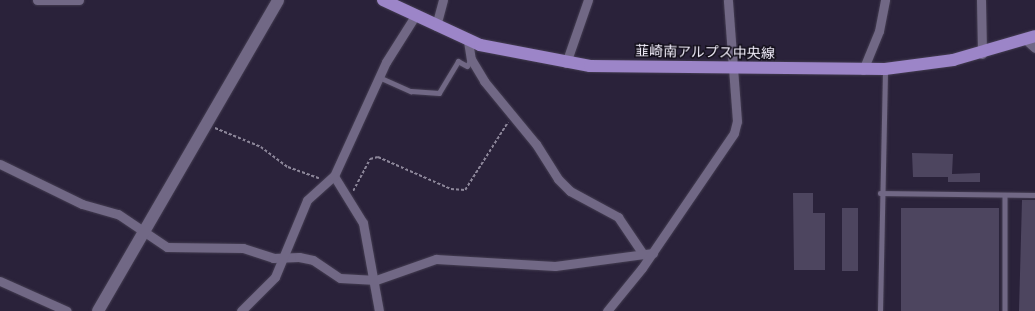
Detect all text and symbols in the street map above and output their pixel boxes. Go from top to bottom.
street label: 韮崎南アルプス中央線 [635,42,775,62]

